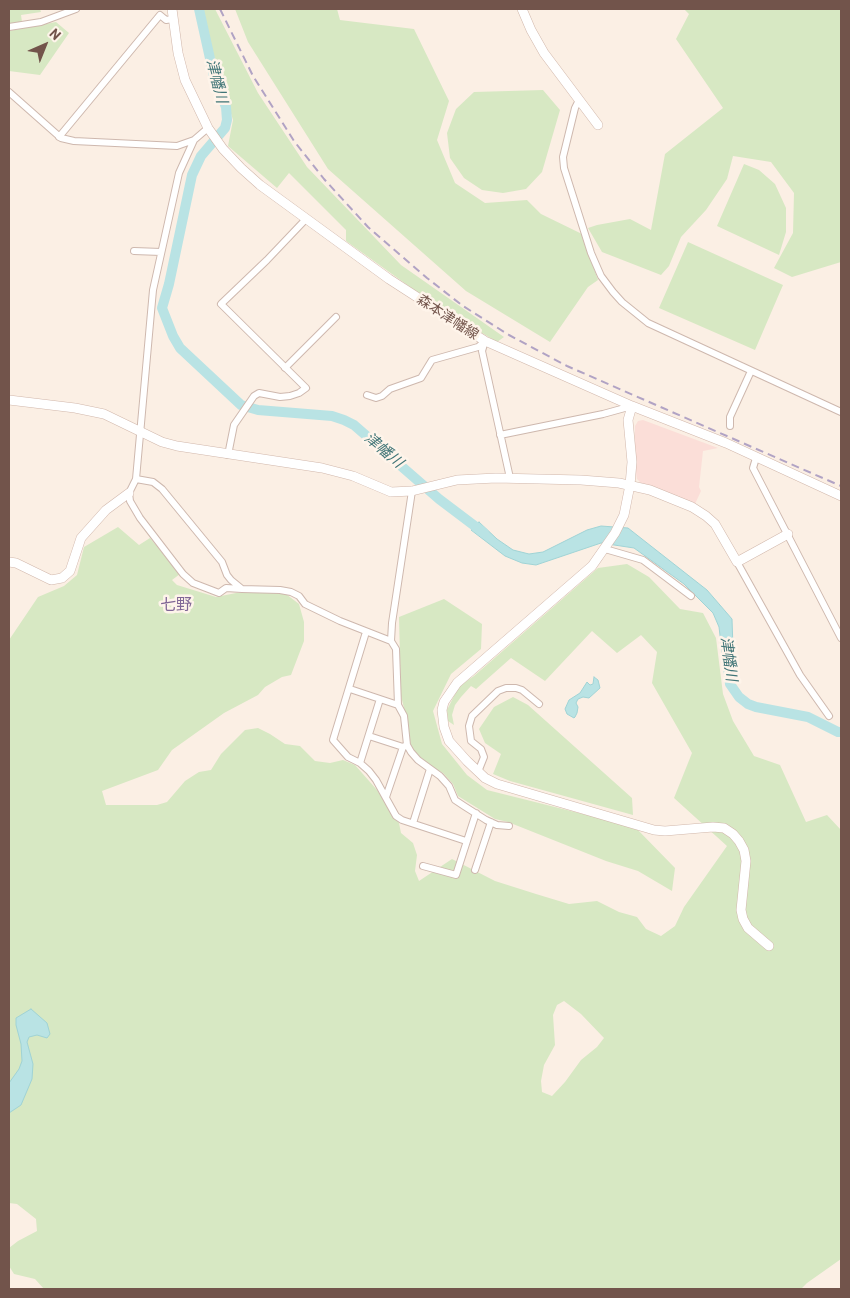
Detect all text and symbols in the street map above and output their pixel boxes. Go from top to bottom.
north arrow [20,20,70,70]
text: N [47,25,65,43]
water label: 津幡川 [203,57,231,105]
street label: 森本津幡線 [414,291,482,343]
water label: 津幡川 [361,429,407,471]
district label: 七野 [160,595,192,615]
water label: 津幡川 [717,635,741,683]

